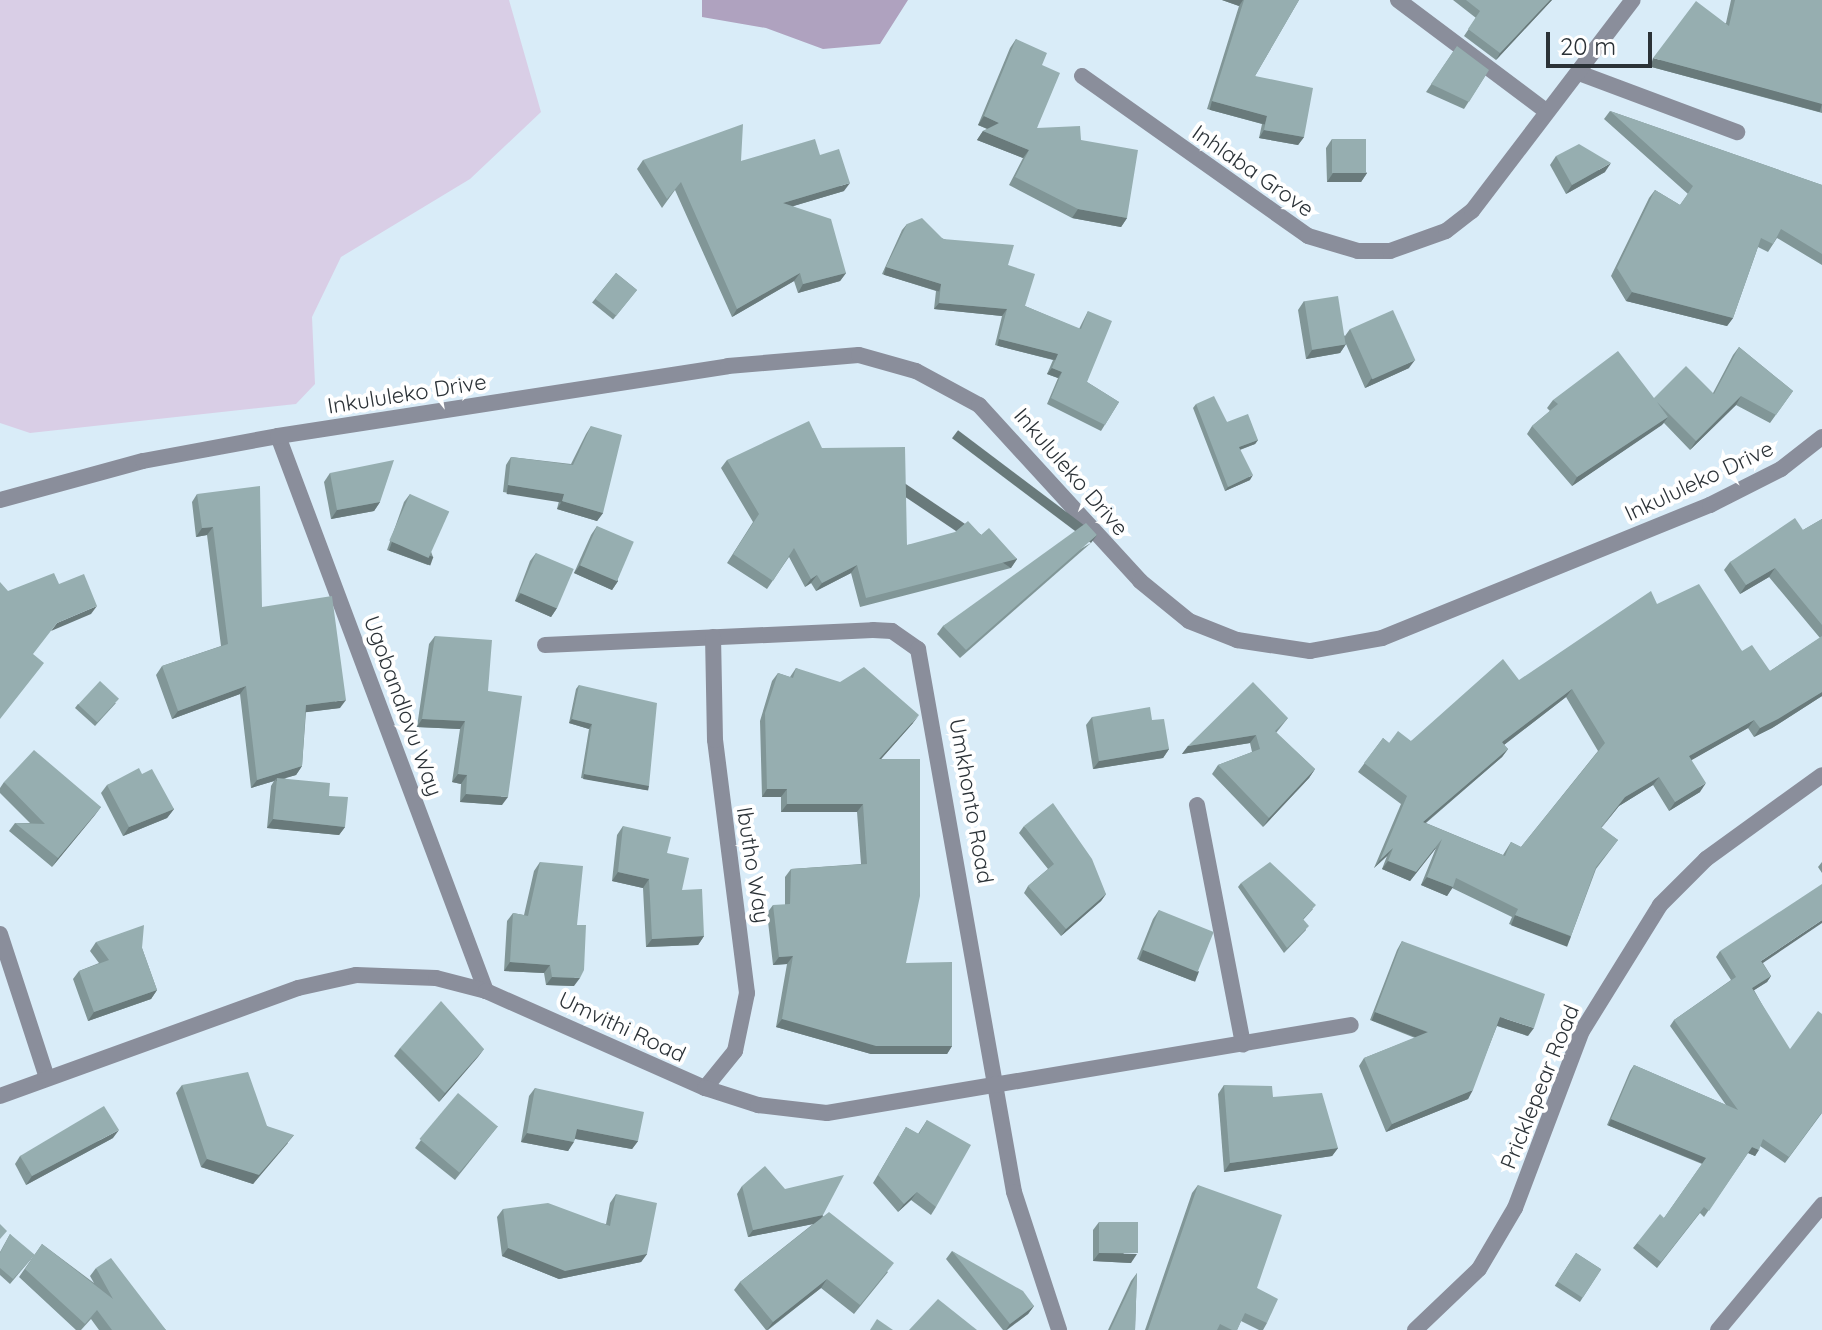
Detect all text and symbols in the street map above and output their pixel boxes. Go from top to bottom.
scale bar [1550,16,1656,66]
text: 20 m [1560,31,1616,61]
street label: Inhlaba Grove [1187,119,1319,223]
street label: Inkululeko Drive [326,368,488,420]
street label: Inkululeko Drive [1008,403,1134,541]
street label: Inkululeko Drive [1621,435,1777,527]
street label: Ugobandlovu Way [358,612,448,800]
street label: Umkhonto Road [943,716,999,886]
street label: Ibutho Way [731,805,775,925]
street label: Umvithi Road [554,986,690,1068]
street label: Pricklepear Road [1495,1001,1585,1173]

